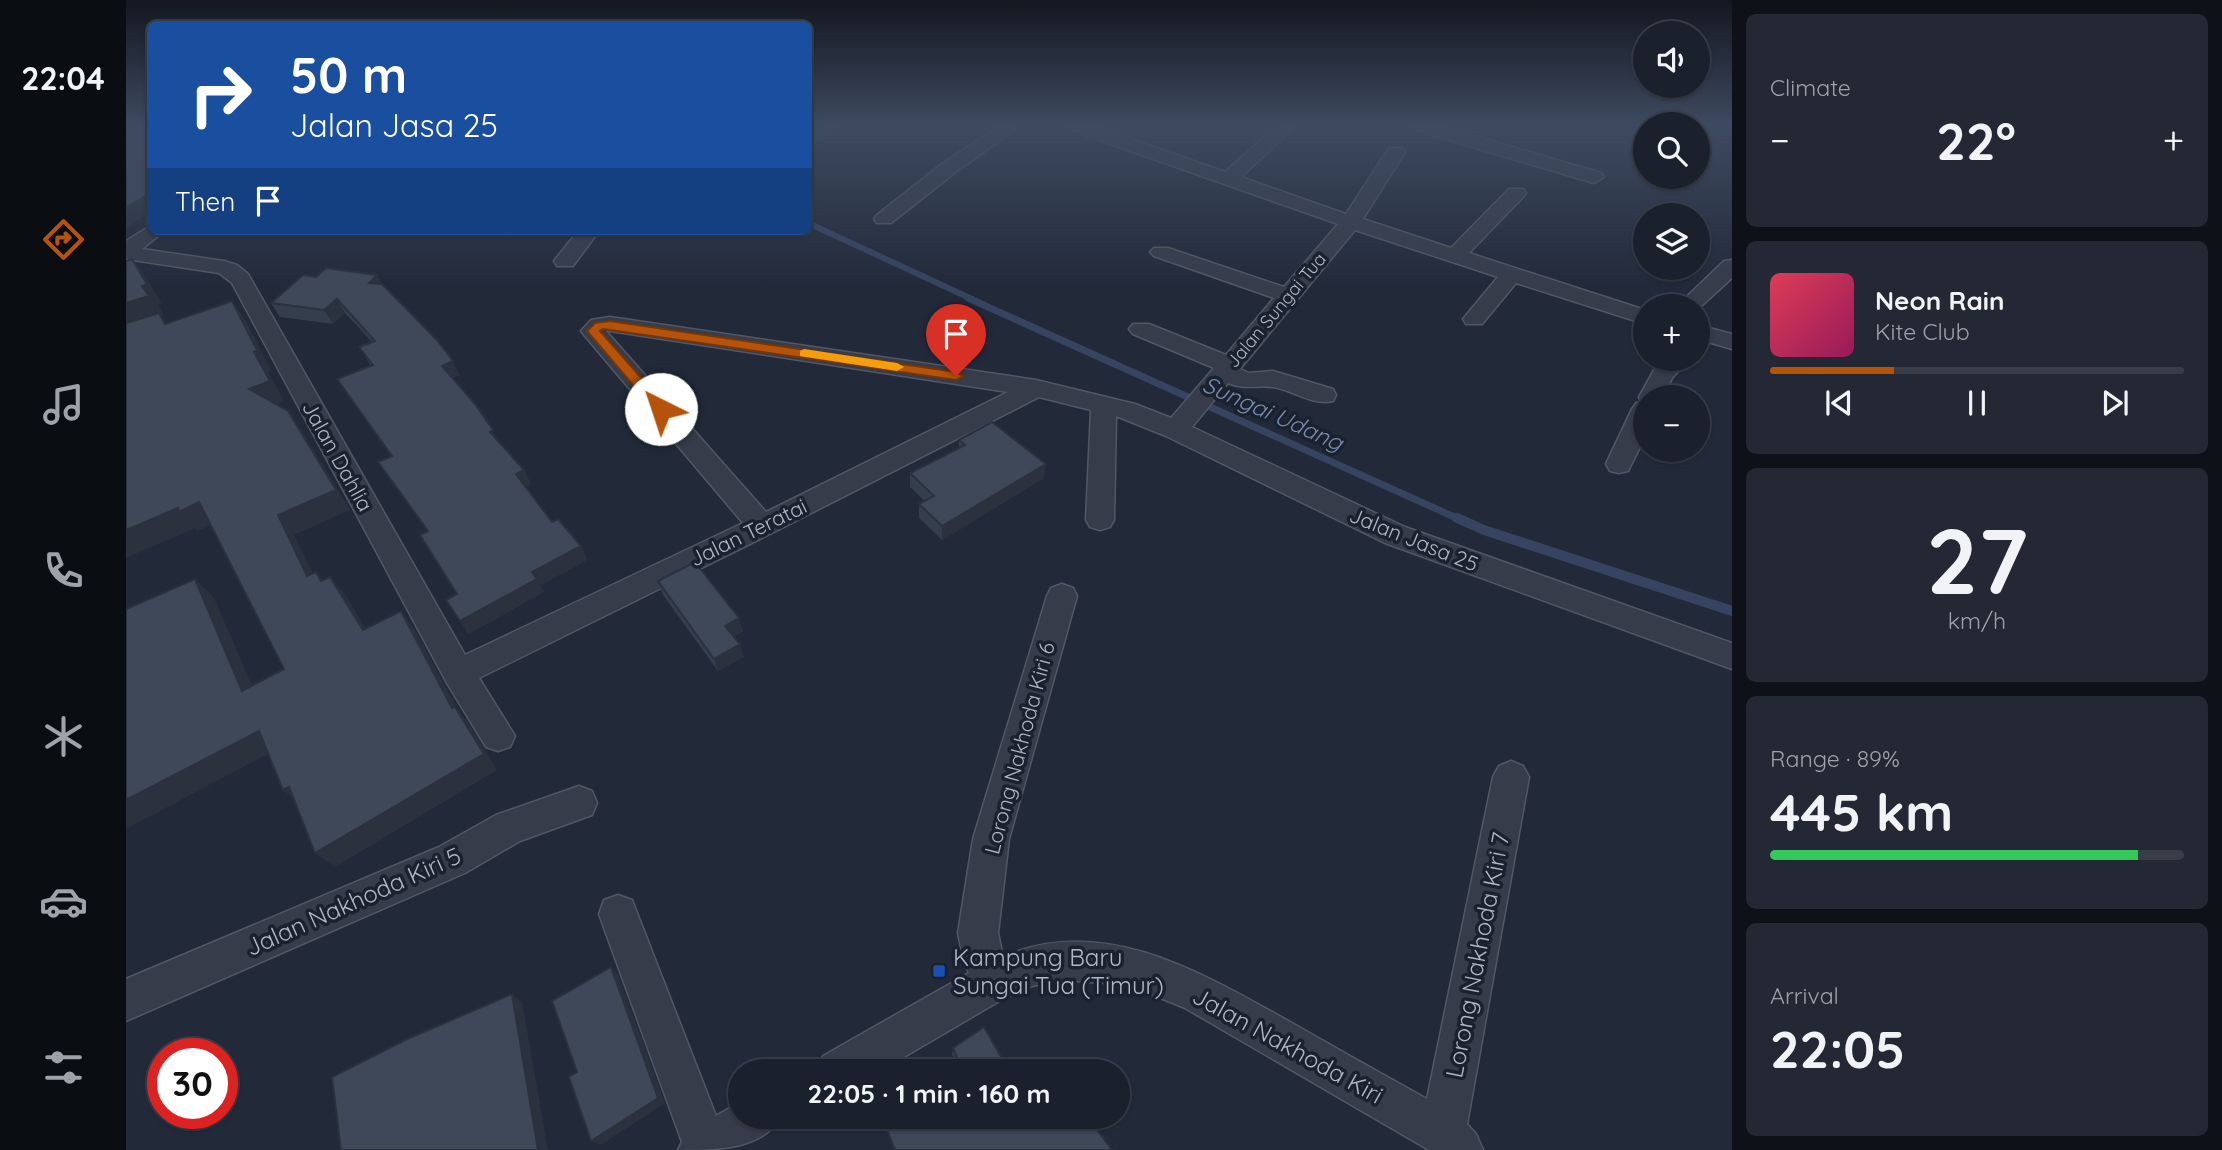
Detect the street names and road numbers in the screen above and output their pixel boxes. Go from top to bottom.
street label: Jalan Sungai Tua [1221,248,1331,372]
street label: Jalan Dahlia [297,396,379,516]
street label: Jalan Teratai [685,492,811,572]
street label: Jalan Jasa 25 [1346,501,1482,577]
street label: Lorong Nakhoda Kiri 6 [978,639,1060,857]
street label: Lorong Nakhoda Kiri 7 [1439,830,1515,1080]
street label: Jalan Nakhoda Kiri 5 [241,840,465,962]
street label: Jalan Nakhoda Kiri [1188,980,1388,1110]

